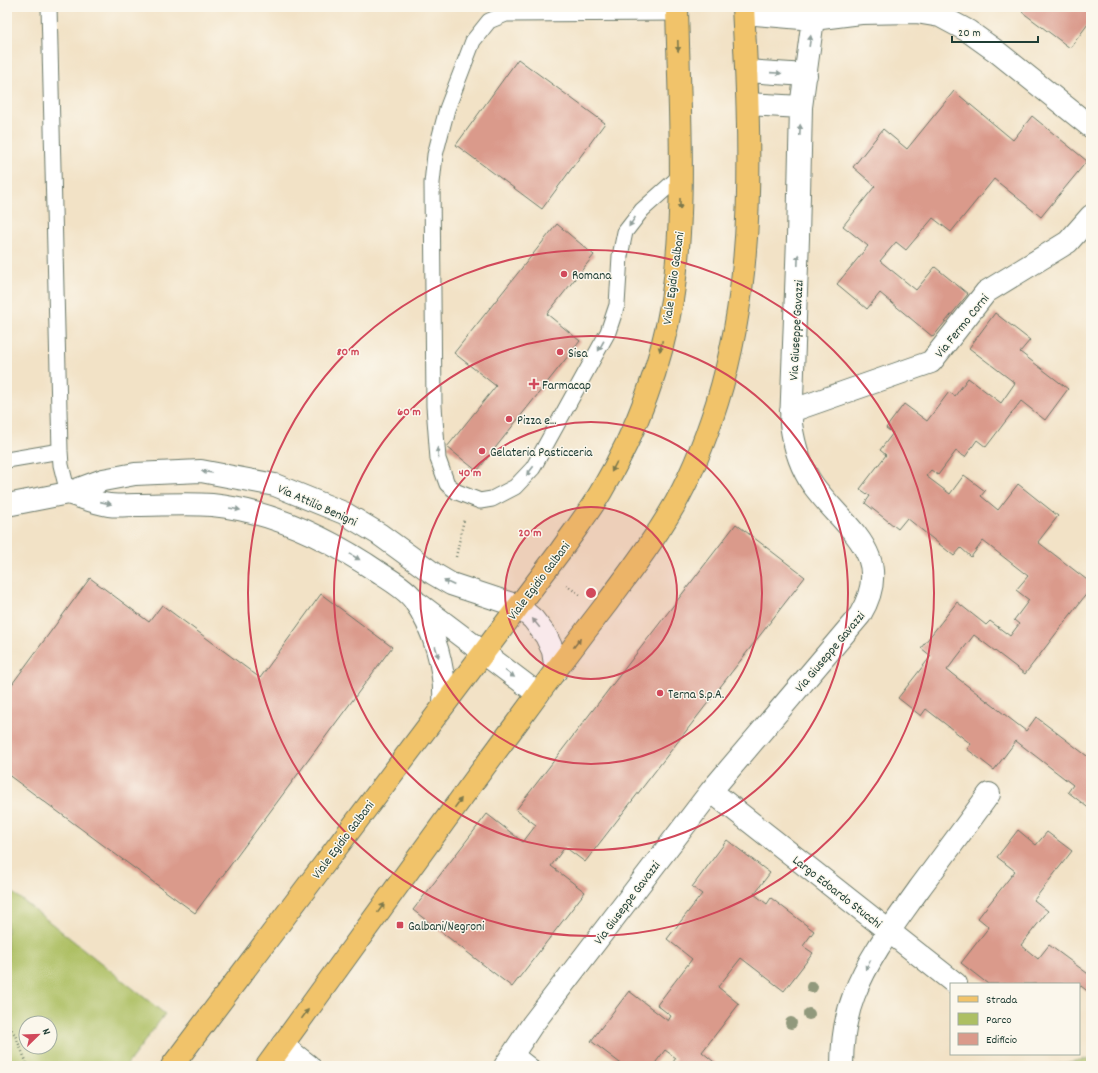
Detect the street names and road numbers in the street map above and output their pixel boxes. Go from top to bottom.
street label: Viale Egidio Galbani [659,230,690,326]
street label: Via Giuseppe Gavazzi [785,279,810,381]
street label: Via Fermo Corni [931,290,995,363]
street label: Via Attilio Benigni [274,480,360,533]
street label: Viale Egidio Galbani [504,538,576,625]
street label: Via Giuseppe Gavazzi [791,608,871,697]
street label: Viale Egidio Galbani [308,797,380,884]
street label: Largo Edoardo Stucchi [788,852,886,934]
street label: Via Giuseppe Gavazzi [590,857,666,949]

